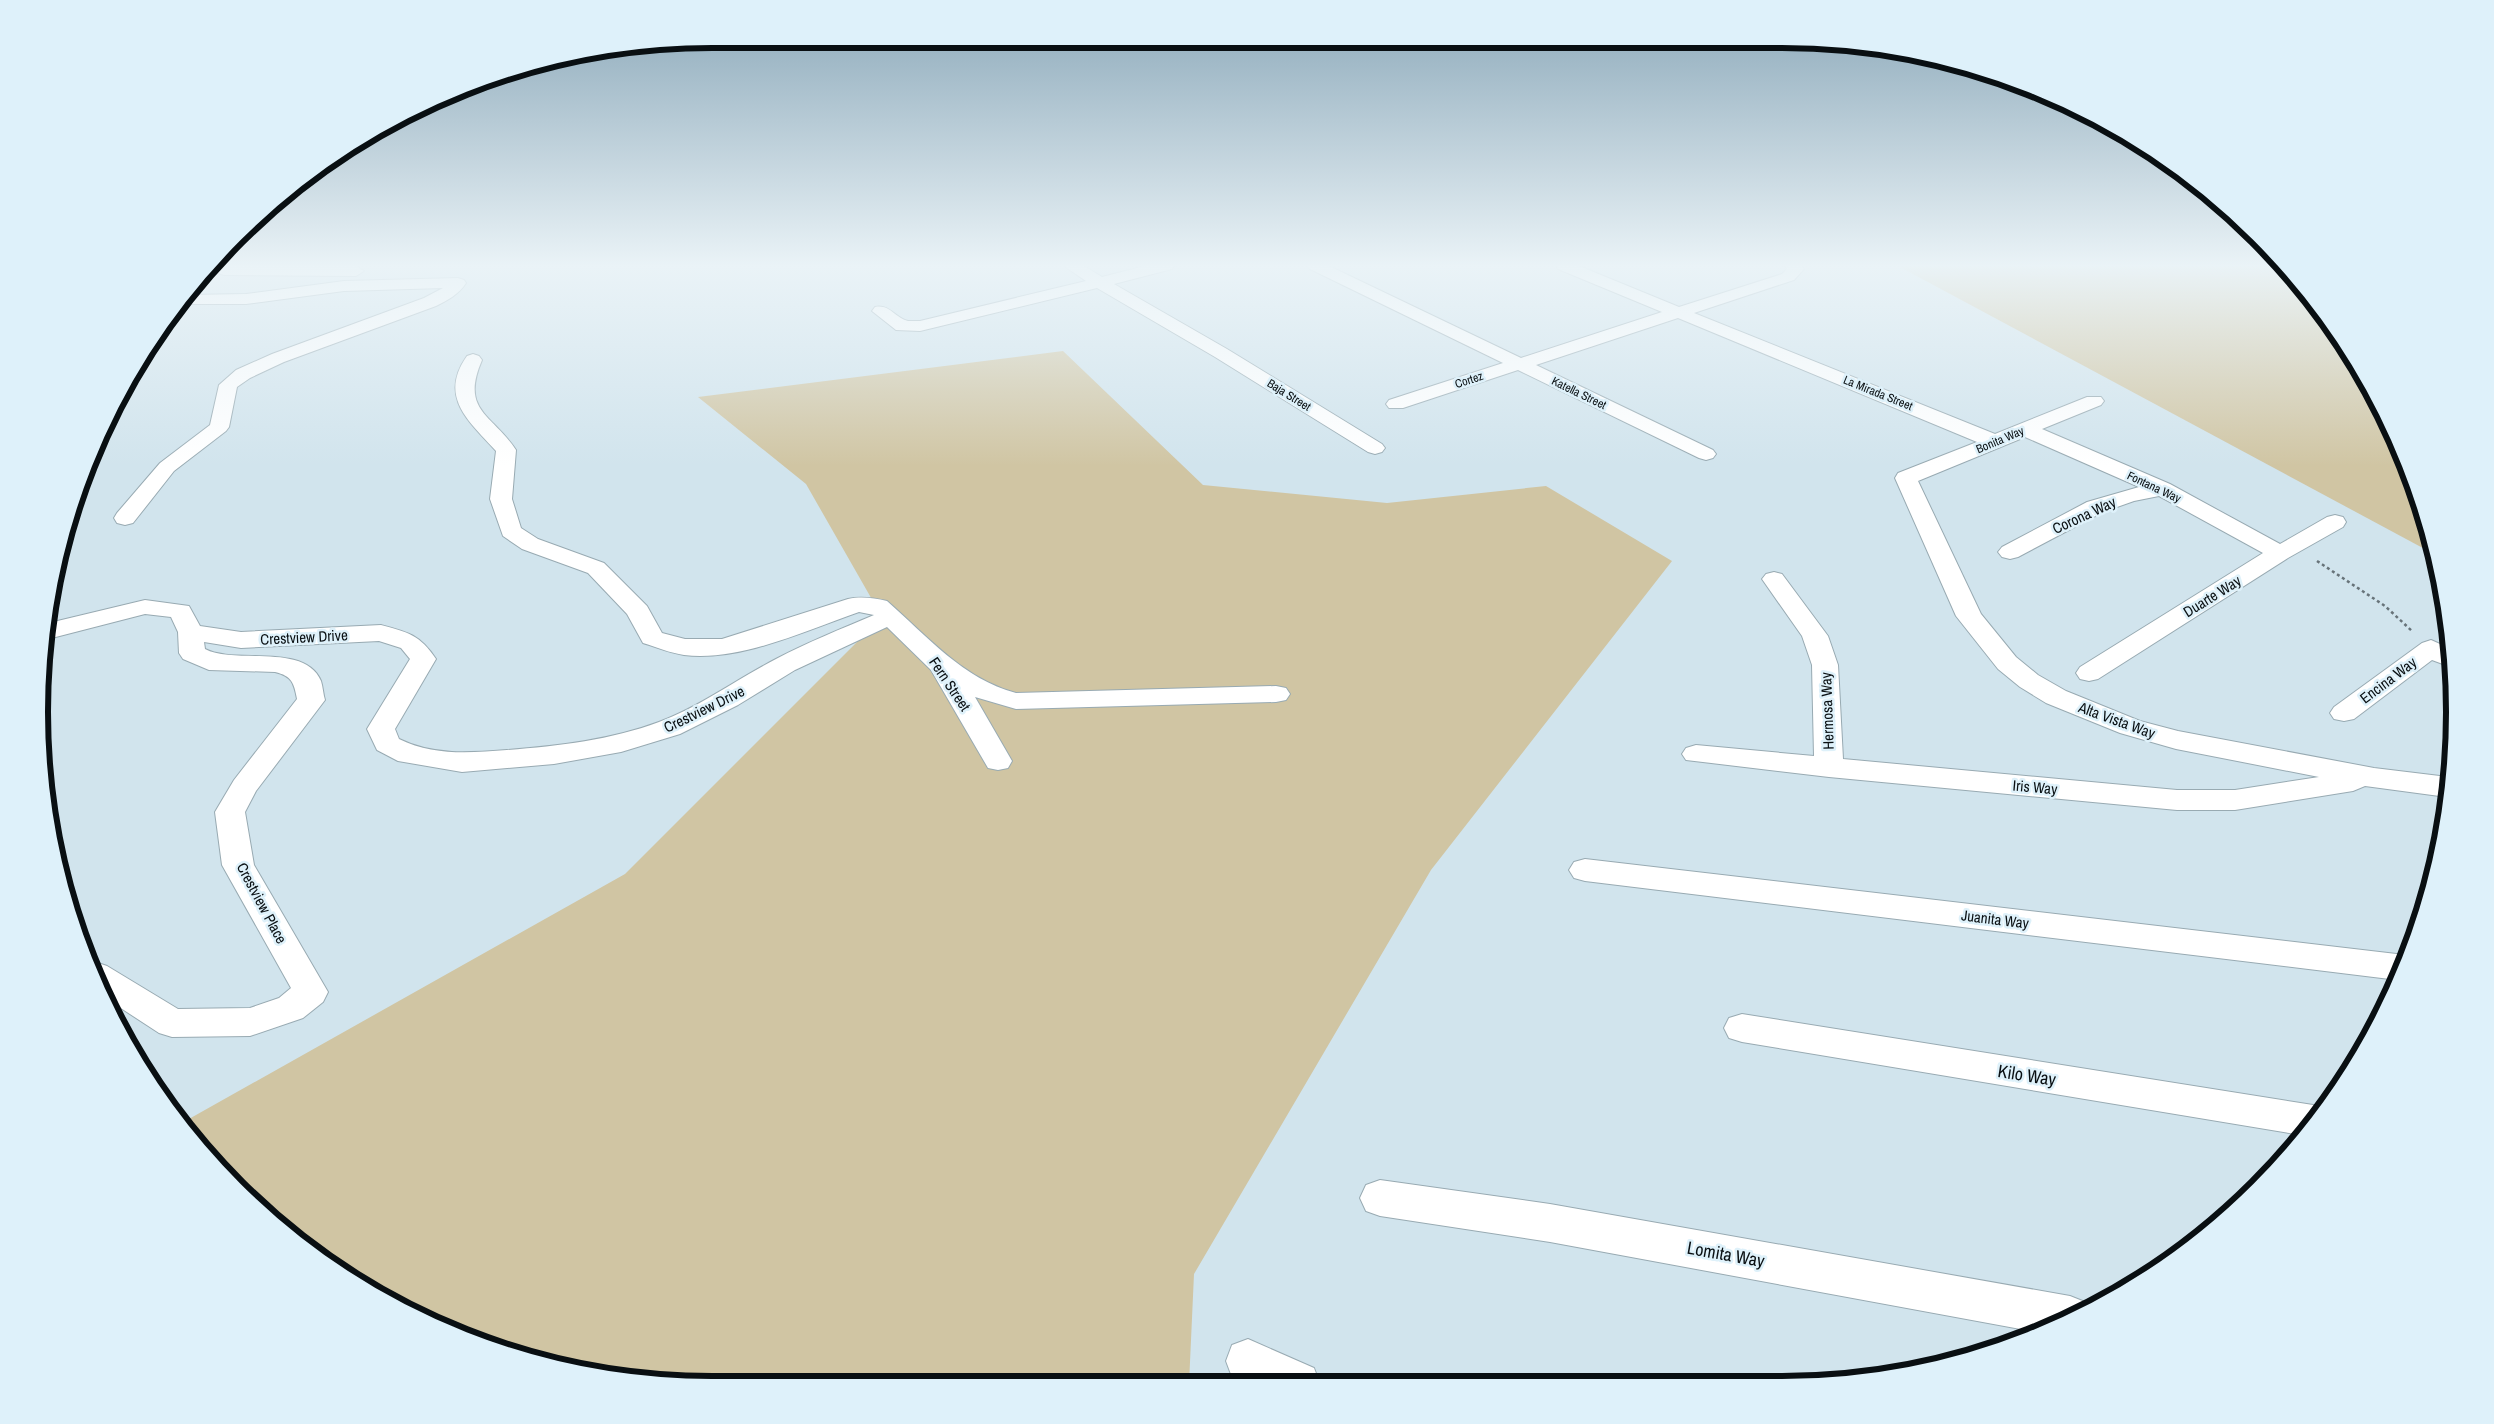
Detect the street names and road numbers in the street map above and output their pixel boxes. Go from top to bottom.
street label: Cortez [1453,368,1485,392]
street label: La Mirada Street [1841,372,1915,414]
street label: Katella Street [1549,373,1609,413]
street label: Baja Street [1264,375,1314,415]
street label: Bonita Way [1974,423,2026,457]
street label: Fontana Way [2124,468,2184,506]
street label: Corona Way [2049,491,2120,539]
street label: Duarte Way [2179,570,2246,622]
street label: Crestview Drive [260,624,348,650]
street label: Encina Way [2355,651,2421,708]
street label: Fern Street [924,653,976,716]
street label: Hermosa Way [1815,671,1839,750]
street label: Crestview Drive [660,680,748,738]
street label: Alta Vista Way [2075,696,2159,744]
street label: Iris Way [2012,775,2059,799]
street label: Crestview Place [232,859,292,947]
street label: Juanita Way [1960,904,2031,934]
street label: Kilo Way [1996,1058,2058,1092]
street label: Lomita Way [1685,1235,1767,1273]

